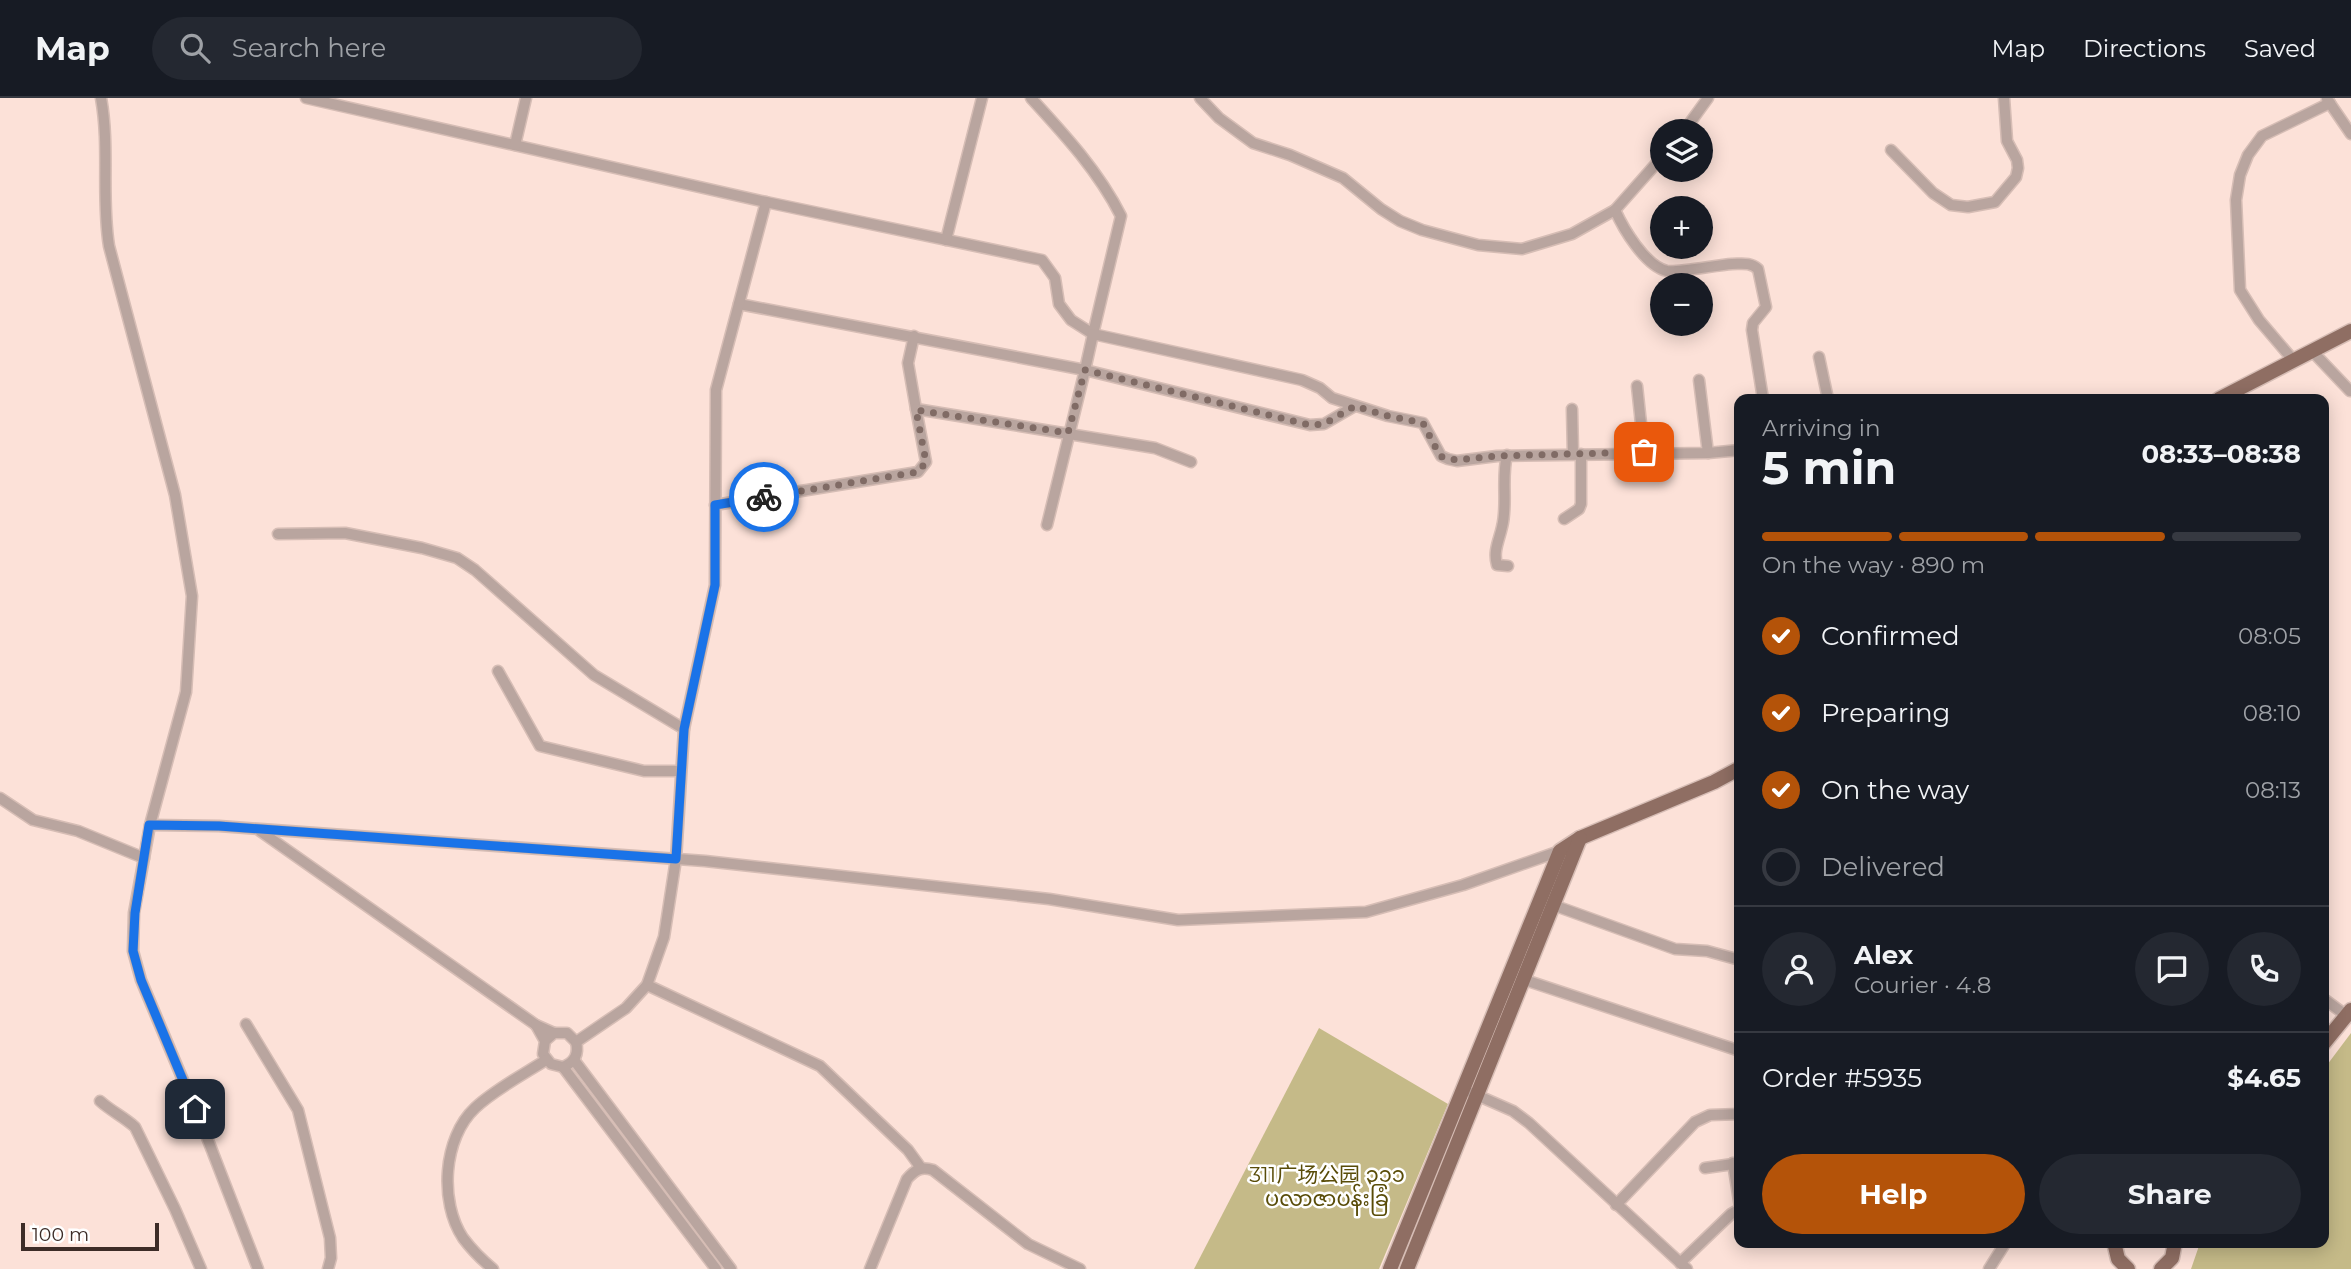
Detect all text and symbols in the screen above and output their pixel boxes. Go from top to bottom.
search box [152,17,642,80]
text: Map [35,28,110,68]
icon: search [176,29,214,67]
text: Search here [232,32,386,64]
text: Map [1992,34,2045,63]
text: Directions [2083,34,2206,63]
text: Saved [2244,34,2316,63]
map controls [1650,119,1713,336]
button: layers [1650,119,1713,182]
button: + [1650,196,1713,259]
button: − [1650,273,1713,336]
text: Arriving in [1762,414,1881,442]
pin [1614,422,1674,482]
icon: bag [1625,433,1663,471]
text: 08:33–08:38 [2141,438,2301,470]
text: 5 min [1762,439,1896,496]
courier [729,462,799,532]
icon: bike [745,478,783,516]
text: On the way · 890 m [1762,551,1985,579]
icon: check [1762,617,1800,655]
text: Confirmed [1821,620,1960,652]
text: 08:05 [2238,622,2301,650]
icon: check [1762,694,1800,732]
text: Preparing [1821,697,1950,729]
text: 08:10 [2243,699,2301,727]
icon: check [1762,771,1800,809]
text: On the way [1821,774,1969,806]
text: 08:13 [2245,776,2301,804]
text: Delivered [1821,851,1945,883]
button: person [1762,932,1836,1006]
button: chat [2135,932,2209,1006]
button: phone [2227,932,2301,1006]
text: Alex [1854,939,1913,971]
text: Courier · 4.8 [1854,971,1991,999]
text: Order #5935 [1762,1062,1922,1094]
text: $4.65 [2227,1062,2301,1094]
pin [165,1079,225,1139]
icon: home [176,1090,214,1128]
button: Help [1762,1154,2025,1234]
button: Share [2039,1154,2301,1234]
park label: 311广场公园 ၃၁၁ ပလာဇာပန်းခြံ [1249,1162,1405,1216]
scale bar [21,1220,159,1252]
text: 100 m [32,1223,89,1246]

